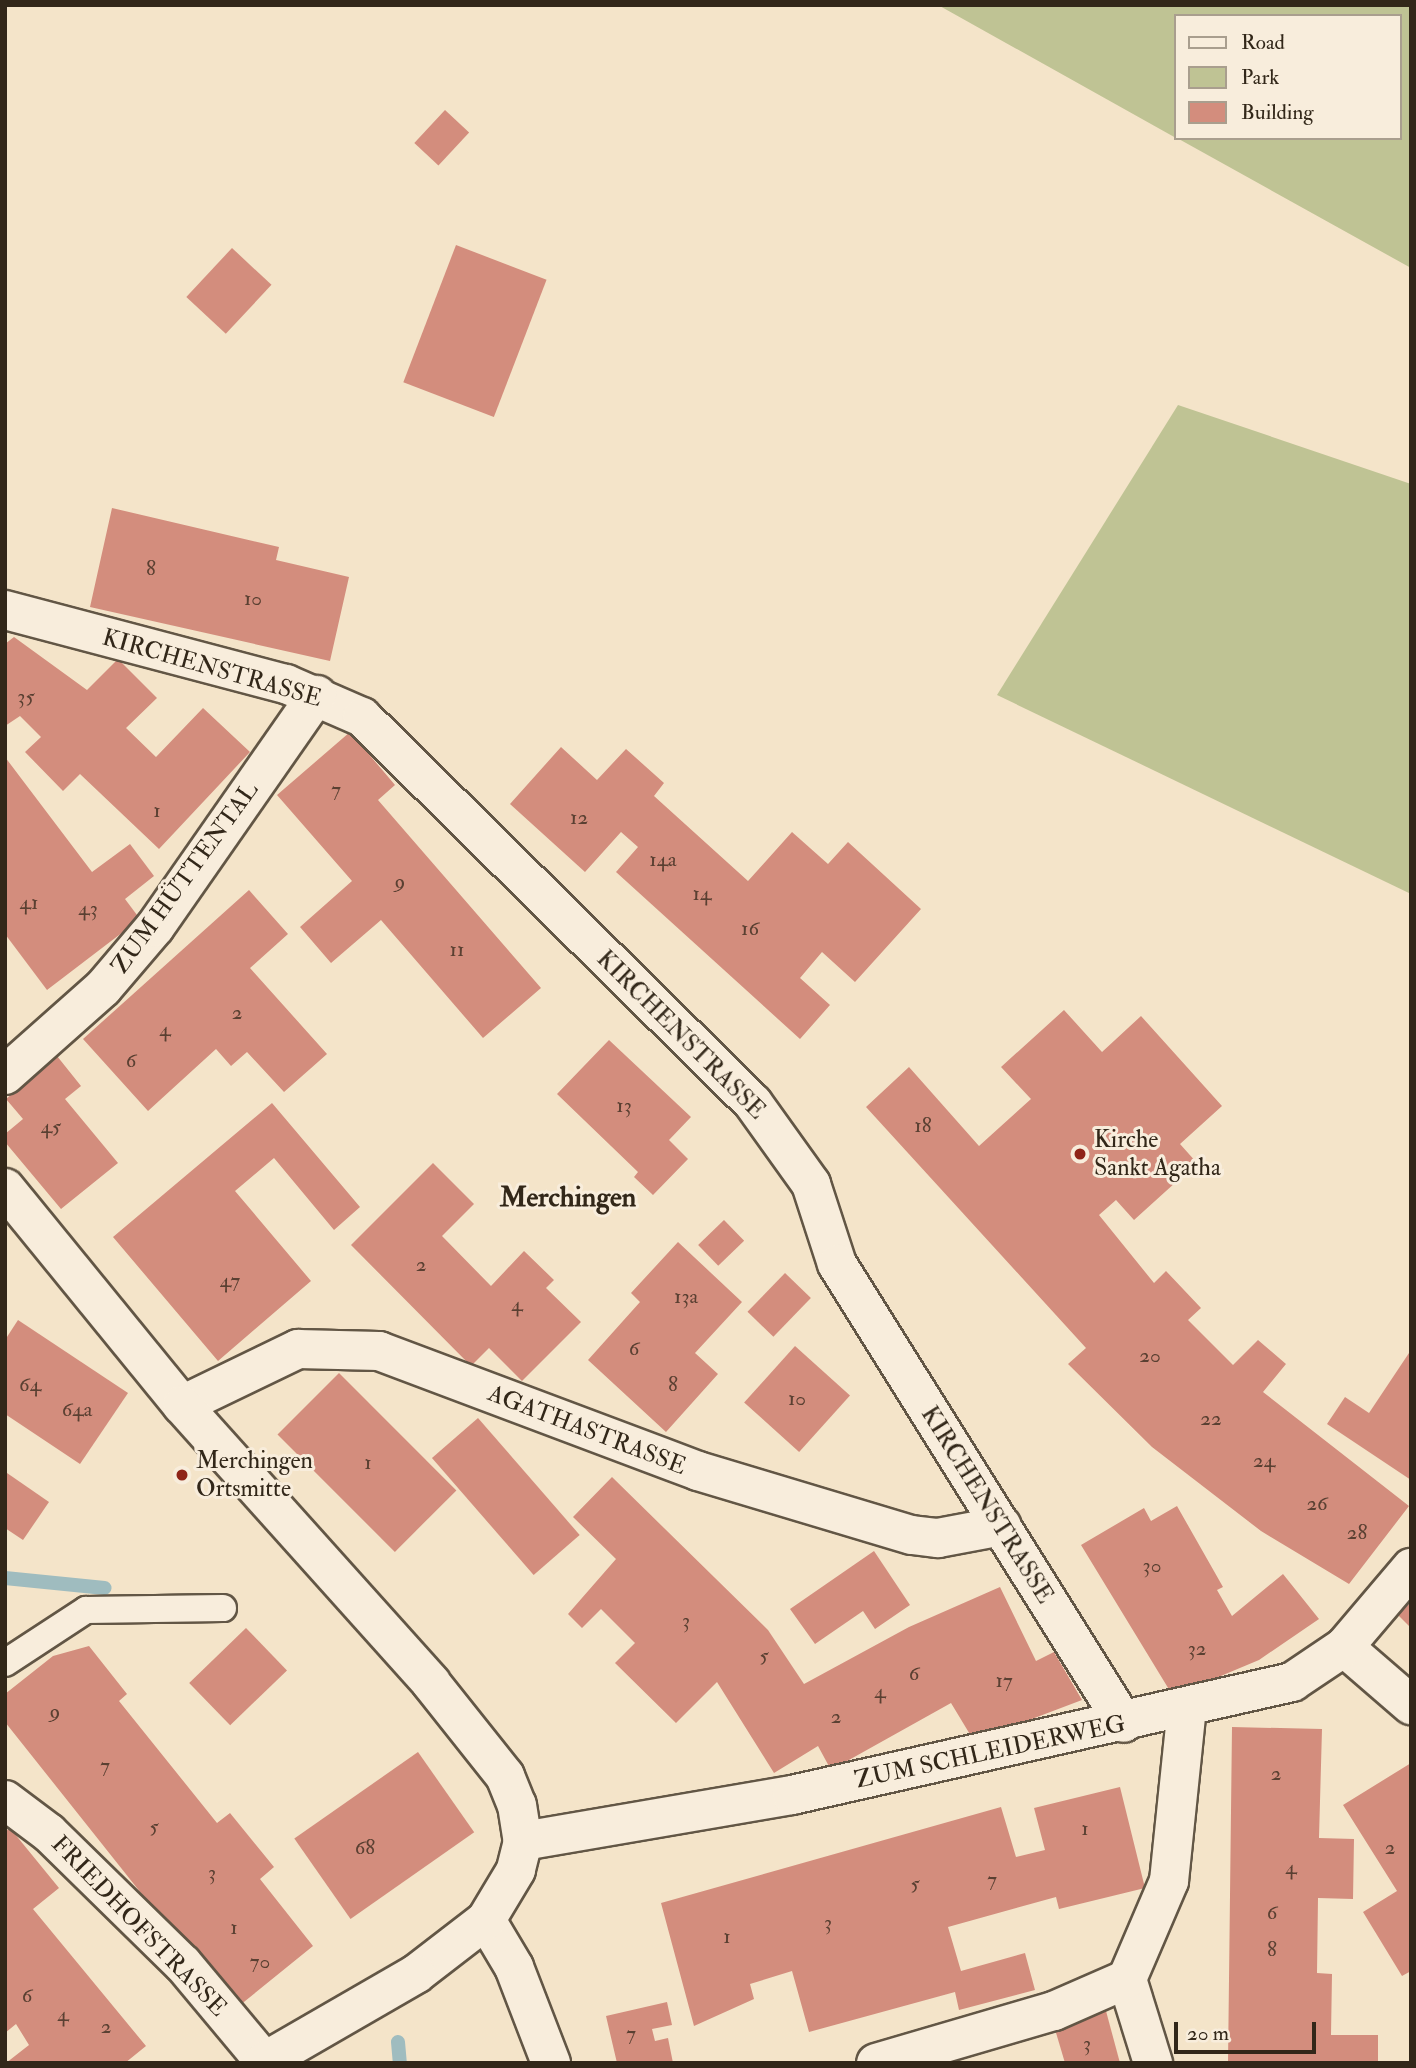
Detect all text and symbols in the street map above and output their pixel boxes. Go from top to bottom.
legend [1174,14,1402,140]
text: Road [1241,29,1285,56]
text: Park [1241,64,1279,91]
text: Building [1241,99,1314,126]
house number: 8 [146,556,156,582]
house number: 10 [244,586,262,612]
street label: KIRCHENSTRASSE [99,623,325,713]
house number: 35 [17,684,35,710]
street label: ZUM HÜTTENTAL [106,776,264,980]
house number: 7 [331,777,341,803]
house number: 1 [153,798,161,824]
house number: 12 [570,805,588,831]
house number: 14a [649,847,677,873]
house number: 9 [395,869,405,895]
house number: 14 [693,881,711,907]
house number: 41 [20,890,38,916]
house number: 43 [78,896,98,922]
house number: 16 [741,916,759,942]
house number: 11 [450,937,464,963]
street label: KIRCHENSTRASSE [591,945,771,1125]
house number: 2 [232,1000,242,1026]
house number: 4 [159,1017,171,1043]
house number: 6 [126,1048,136,1074]
house number: 13 [616,1093,632,1119]
house number: 18 [914,1113,932,1139]
house number: 45 [41,1114,61,1140]
place label: Kirche Sankt Agatha [1094,1126,1221,1182]
marker: Kirche Sankt Agatha [1072,1146,1088,1162]
district label: Merchingen [500,1181,636,1215]
house number: 2 [416,1252,426,1278]
house number: 47 [220,1268,240,1294]
house number: 13a [674,1284,698,1310]
house number: 4 [511,1292,523,1318]
house number: 6 [629,1336,639,1362]
house number: 20 [1139,1343,1161,1369]
house number: 64 [19,1372,41,1398]
house number: 8 [668,1372,678,1398]
street label: AGATHASTRASSE [484,1379,690,1481]
house number: 10 [788,1386,806,1412]
house number: 64a [62,1397,92,1423]
street label: KIRCHENSTRASSE [915,1401,1059,1609]
house number: 22 [1200,1406,1222,1432]
place label: Merchingen Ortsmitte [196,1447,313,1503]
house number: 24 [1253,1448,1275,1474]
house number: 1 [364,1450,372,1476]
marker: Merchingen Ortsmitte [174,1467,190,1483]
house number: 26 [1306,1491,1328,1517]
house number: 28 [1347,1520,1367,1546]
house number: 30 [1143,1553,1161,1579]
house number: 3 [682,1608,690,1634]
house number: 32 [1188,1636,1206,1662]
house number: 5 [759,1643,769,1669]
house number: 6 [909,1661,919,1687]
house number: 17 [995,1668,1013,1694]
house number: 4 [874,1679,886,1705]
house number: 9 [50,1699,60,1725]
house number: 2 [831,1704,841,1730]
street label: ZUM SCHLEIDERWEG [852,1709,1128,1795]
house number: 7 [100,1753,110,1779]
house number: 2 [1271,1761,1281,1787]
house number: 5 [149,1814,159,1840]
house number: 1 [1081,1816,1089,1842]
street label: FRIEDHOFSTRASSE [45,1830,233,2022]
house number: 68 [355,1835,375,1861]
house number: 2 [1385,1835,1395,1861]
house number: 4 [1285,1855,1297,1881]
house number: 3 [208,1860,216,1886]
house number: 7 [987,1867,997,1893]
house number: 5 [910,1871,920,1897]
house number: 6 [1267,1900,1277,1926]
house number: 3 [824,1910,832,1936]
house number: 1 [230,1915,238,1941]
house number: 1 [723,1924,731,1950]
house number: 8 [1267,1937,1277,1963]
house number: 70 [250,1949,270,1975]
house number: 6 [22,1983,32,2009]
house number: 4 [57,2002,69,2028]
scale bar [1178,2008,1320,2052]
house number: 2 [101,2014,111,2040]
text: 20 m [1187,2020,1229,2047]
house number: 7 [626,2021,636,2047]
house number: 3 [1083,2031,1091,2057]

